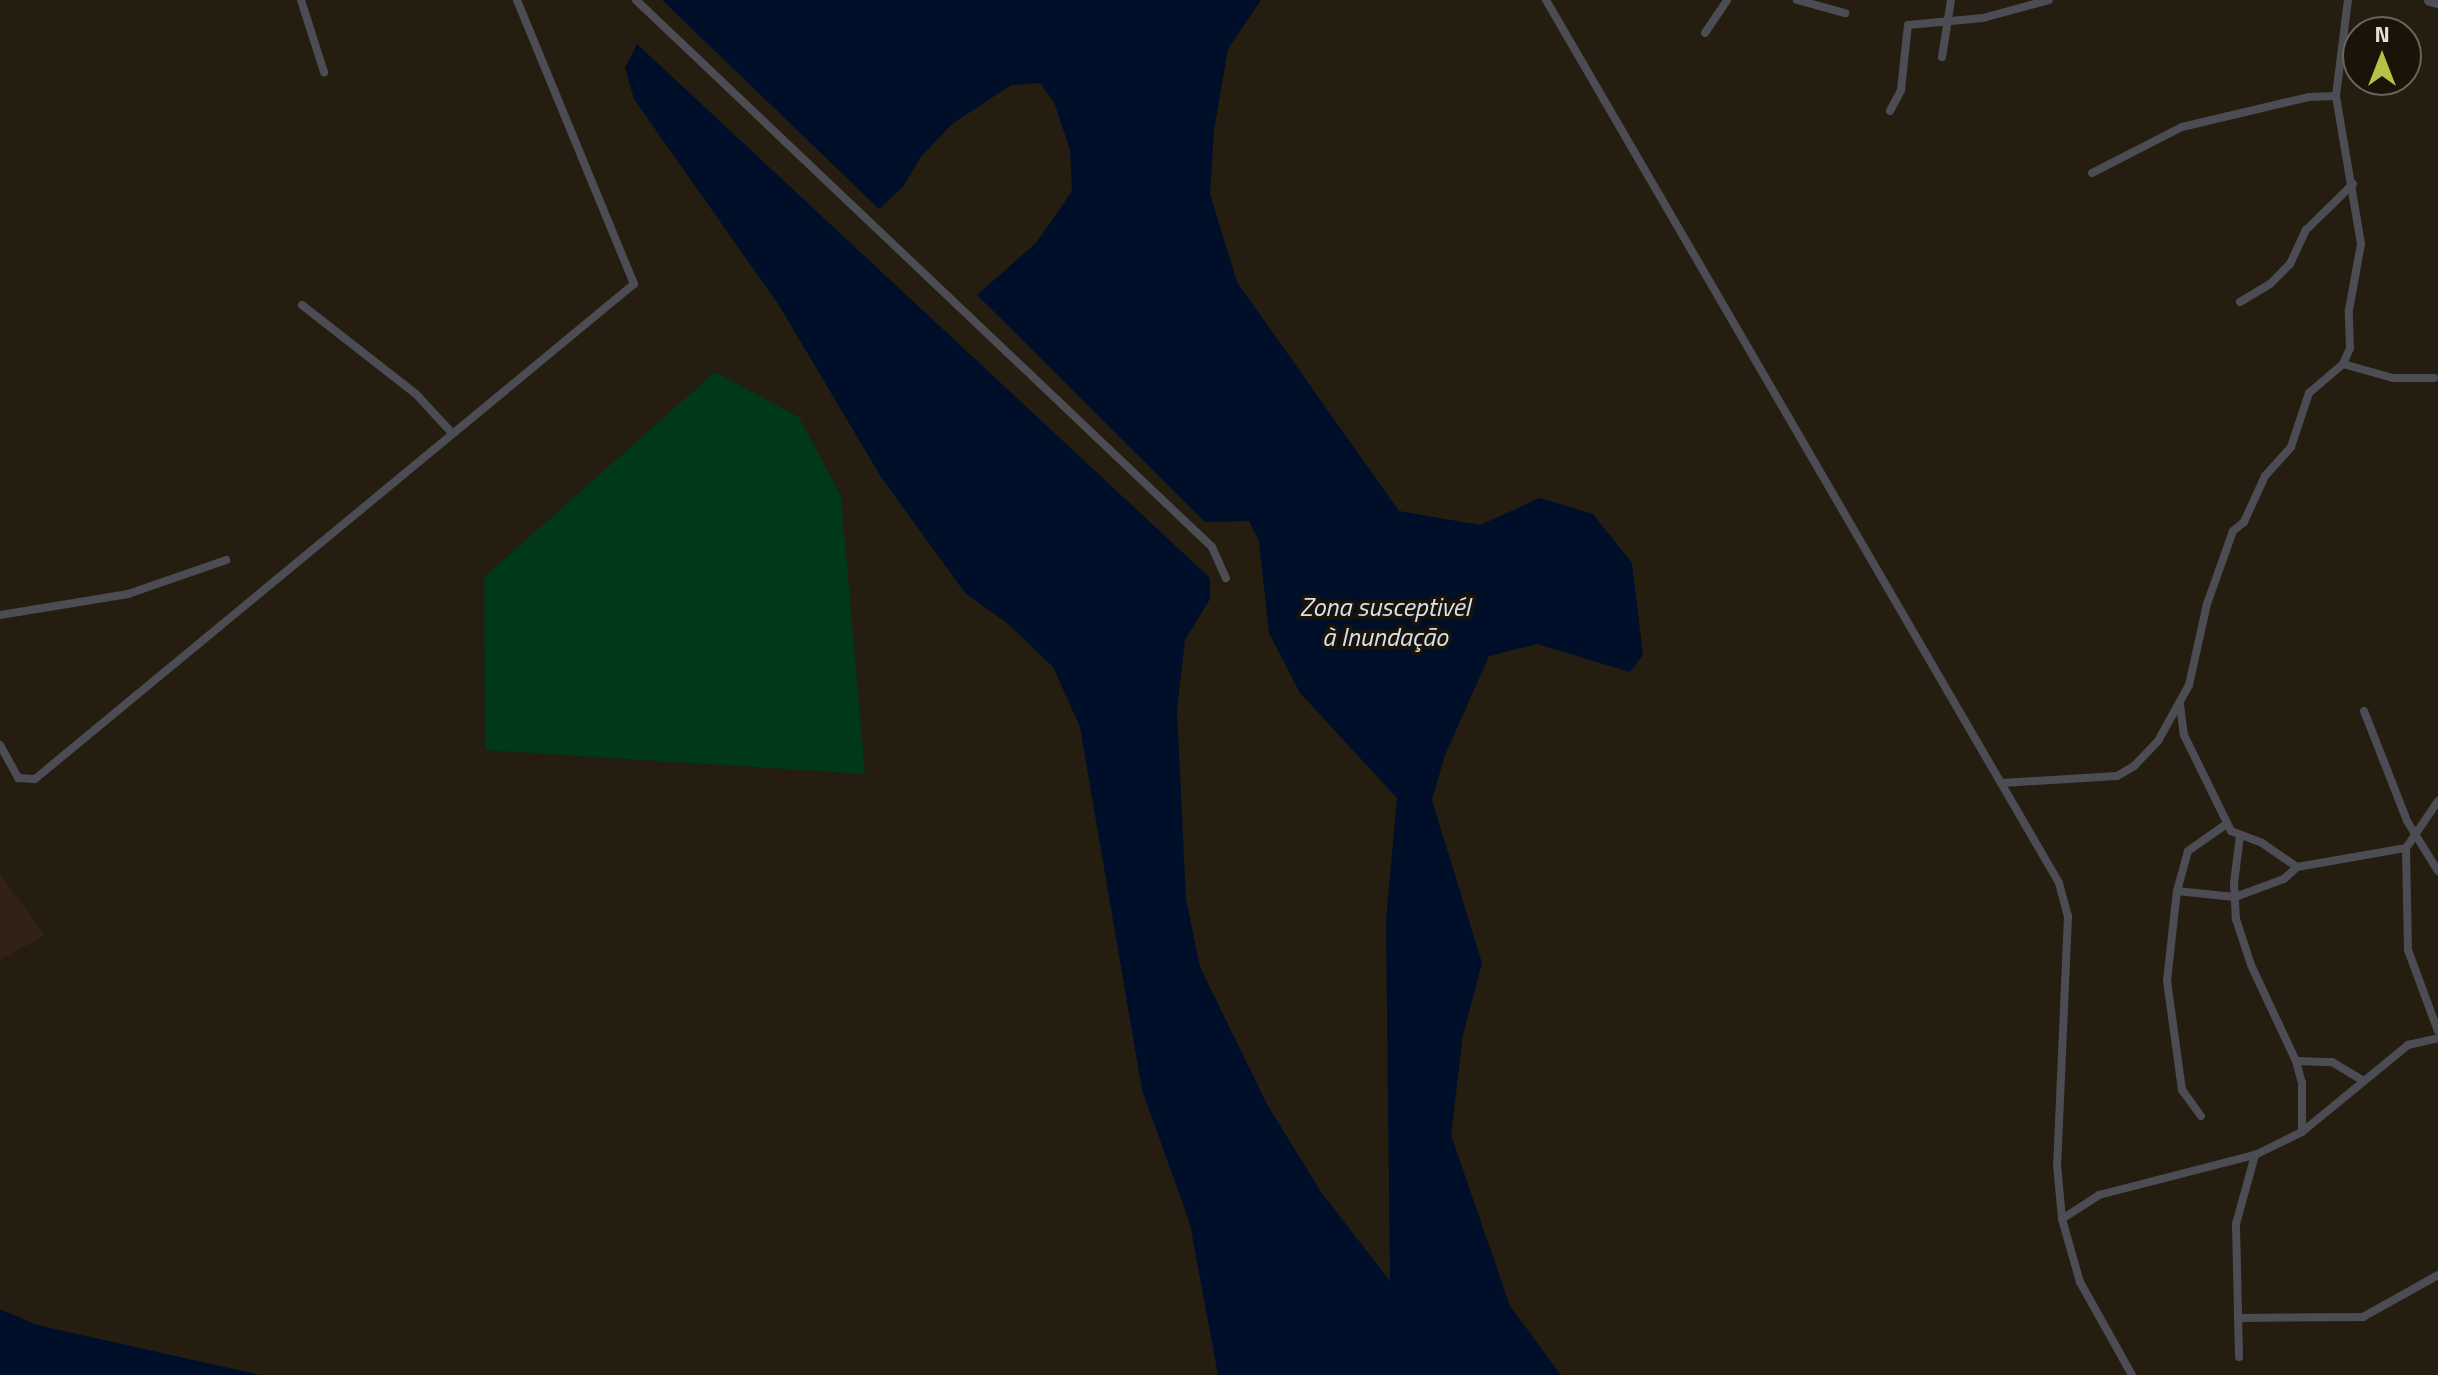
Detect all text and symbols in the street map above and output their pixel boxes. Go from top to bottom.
north arrow [2342,16,2422,96]
text: N [2374,17,2390,51]
water label: Zona susceptivél à Inundação [1300,591,1470,652]

